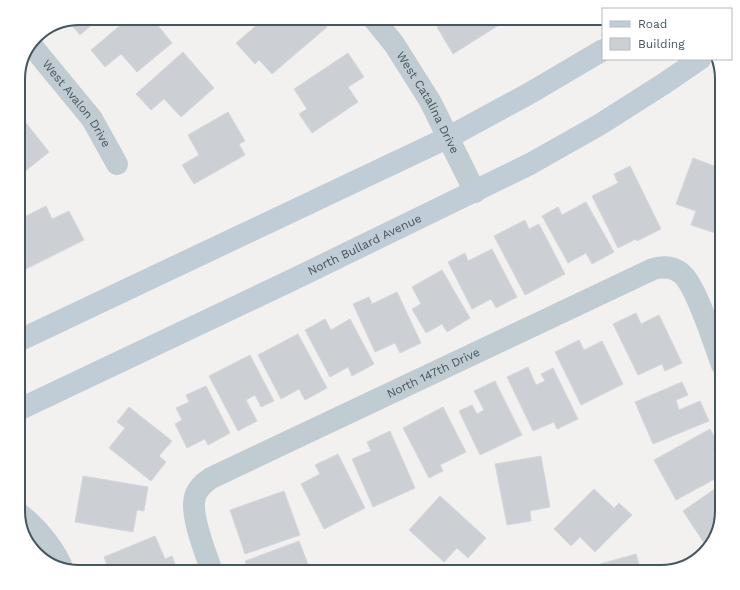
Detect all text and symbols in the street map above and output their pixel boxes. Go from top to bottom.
legend [602,8,732,60]
text: Road [638,17,667,31]
text: Building [638,37,685,51]
street label: West Catalina Drive [393,49,462,156]
street label: West Avalon Drive [39,57,113,150]
street label: North Bullard Avenue [305,211,424,278]
street label: North 147th Drive [384,345,482,401]

